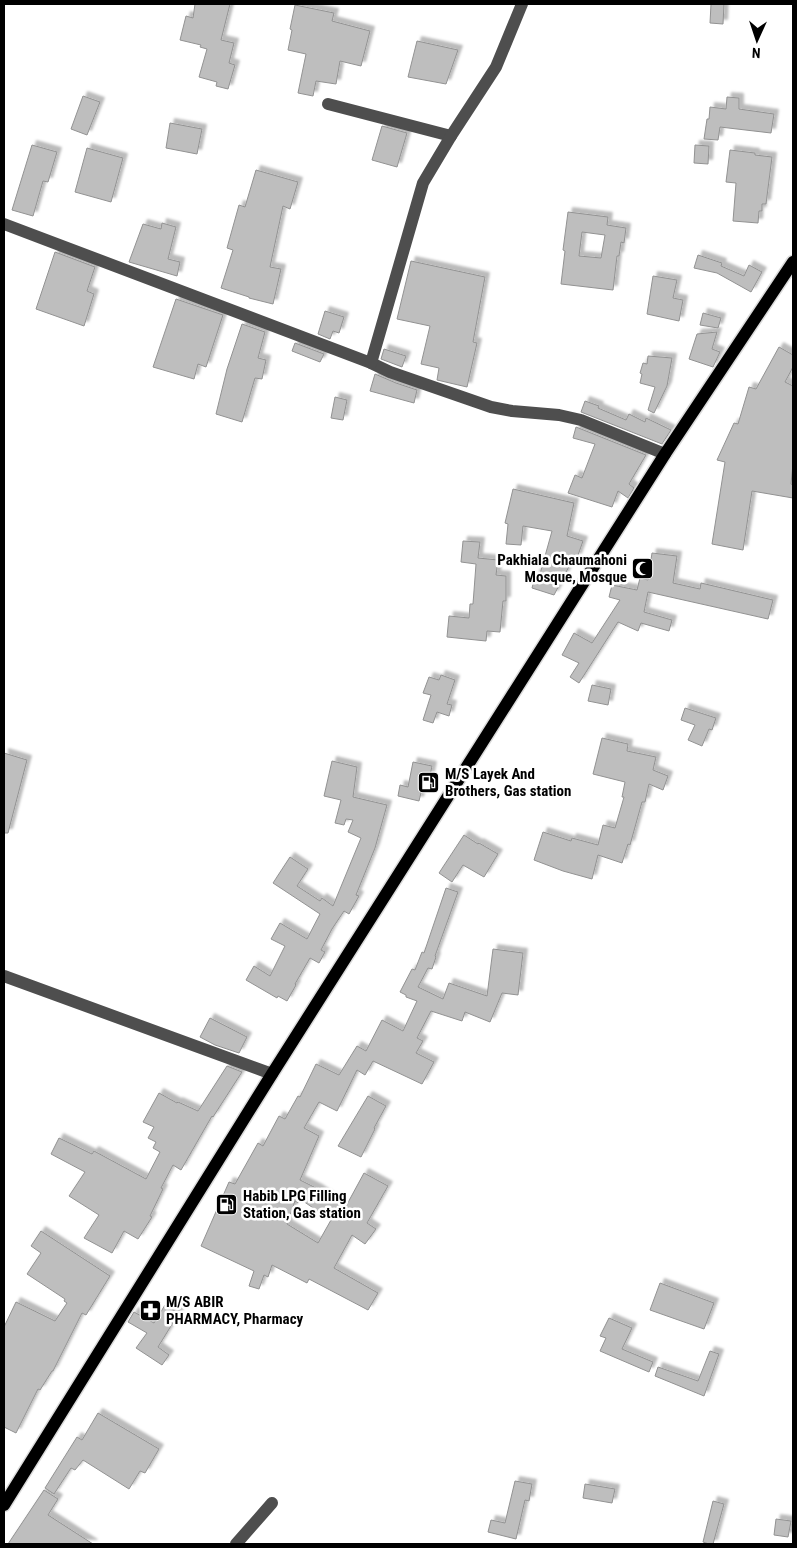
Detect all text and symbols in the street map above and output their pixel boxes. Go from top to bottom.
north arrow [732,15,782,65]
text: N [752,45,761,61]
place label: Pakhiala Chaumahoni Mosque, Mosque [497,551,627,586]
mosque icon: Pakhiala Chaumahoni Mosque, Mosque [631,557,655,581]
place label: M/S Layek And Brothers, Gas station [445,765,571,800]
fuel station icon: M/S Layek And Brothers, Gas station [417,771,441,795]
place label: Habib LPG Filling Station, Gas station [243,1187,361,1222]
fuel station icon: Habib LPG Filling Station, Gas station [215,1193,239,1217]
place label: M/S ABIR PHARMACY, Pharmacy [166,1293,304,1328]
pharmacy icon: M/S ABIR PHARMACY, Pharmacy [138,1299,162,1323]

